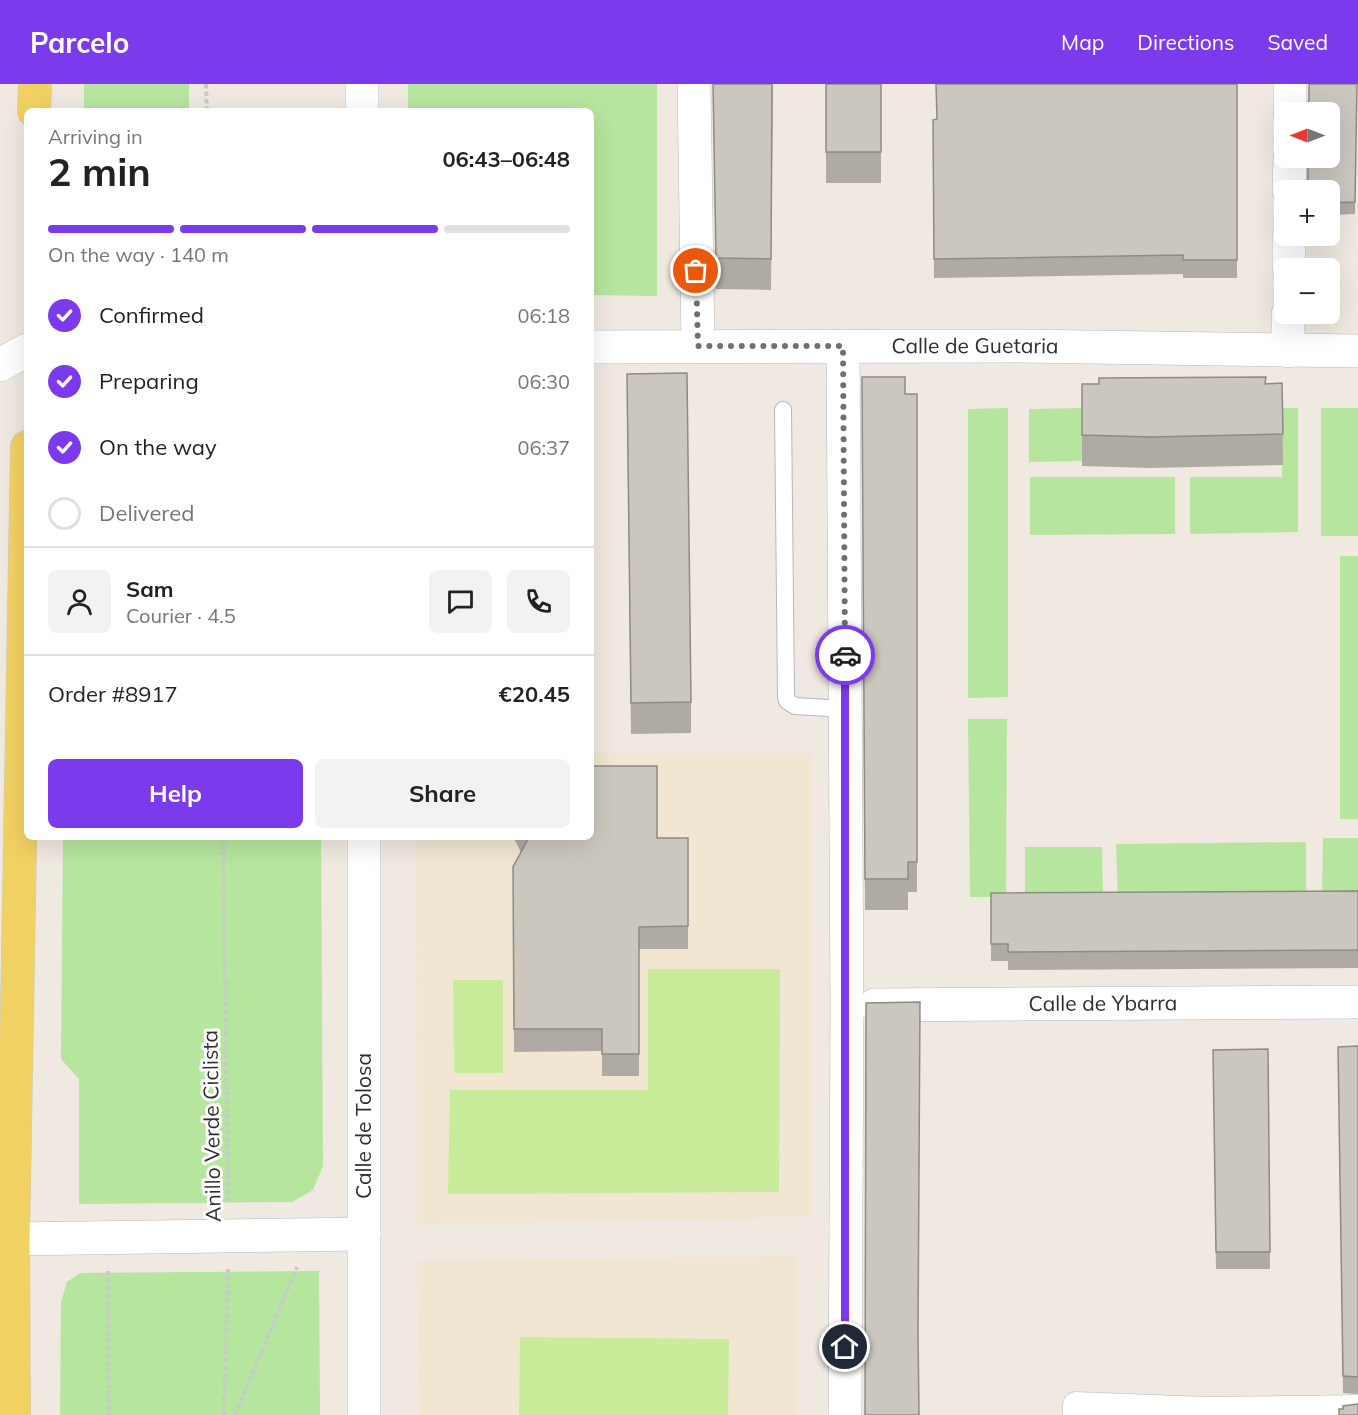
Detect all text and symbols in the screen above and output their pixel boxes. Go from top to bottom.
text: Parcelo [30,25,129,60]
text: Map [1061,29,1104,55]
text: Directions [1137,29,1234,55]
text: Saved [1267,29,1328,55]
north arrow [1274,102,1340,168]
map controls [1274,102,1340,324]
text: Arriving in [48,124,143,149]
text: 06:43–06:48 [442,145,570,173]
text: 2 min [48,147,151,196]
button: + [1274,180,1340,246]
text: On the way · 140 m [48,242,229,267]
pin [670,245,721,296]
icon: bag [679,254,712,287]
button: − [1274,258,1340,324]
icon: check [48,299,81,332]
text: Confirmed [99,301,204,329]
text: 06:18 [517,303,570,328]
street label: Calle de Guetaria [891,332,1059,359]
icon: check [48,365,81,398]
text: Preparing [99,367,199,395]
text: 06:30 [517,369,570,394]
icon: check [48,431,81,464]
text: On the way [99,433,217,461]
text: 06:37 [517,435,570,460]
text: Delivered [99,499,194,527]
button: person [48,570,111,633]
button: chat [429,570,492,633]
button: phone [507,570,570,633]
text: Sam [126,575,174,603]
text: Courier · 4.5 [126,603,236,628]
courier [815,625,875,685]
icon: car [829,639,862,672]
text: Order #8917 [48,680,178,708]
text: €20.45 [499,680,570,708]
button: Help [48,759,303,828]
button: Share [315,759,570,828]
street label: Calle de Ybarra [1028,989,1177,1016]
street label: Anillo Verde Ciclista [196,1030,226,1222]
street label: Calle de Tolosa [350,1053,376,1199]
pin [819,1321,870,1372]
icon: home [828,1330,861,1363]

